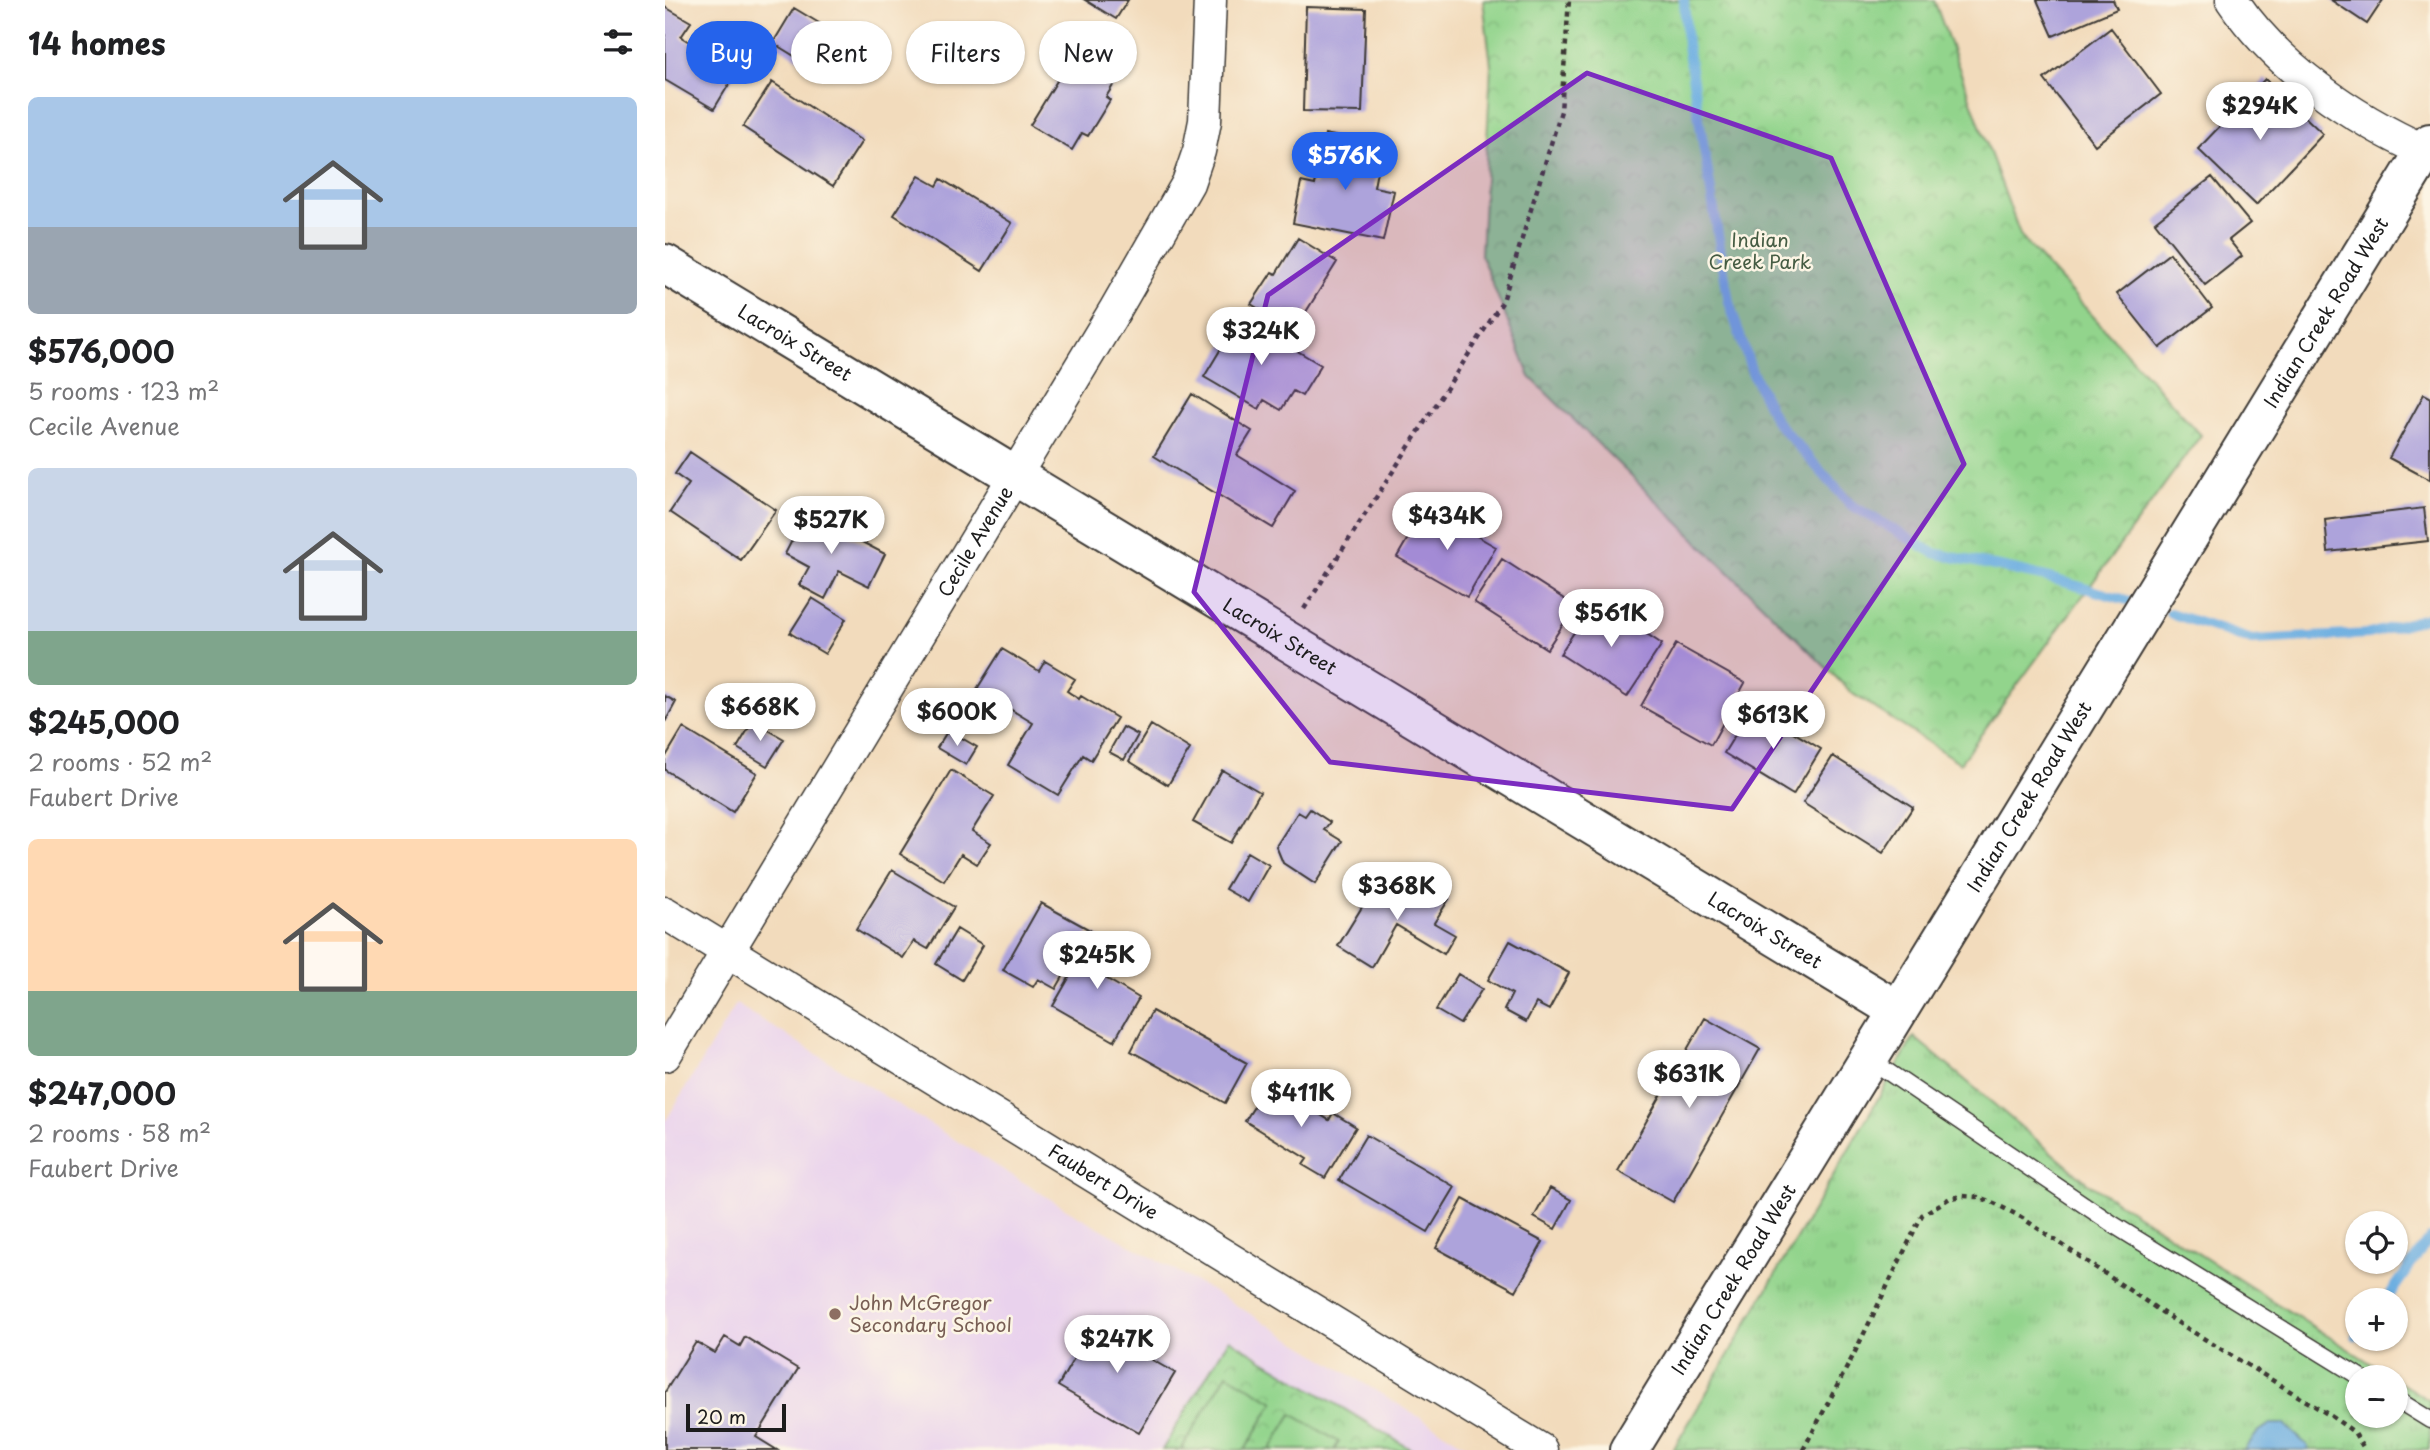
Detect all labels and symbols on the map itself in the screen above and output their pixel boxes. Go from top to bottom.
pin: $294K [2211,82,2309,142]
pin: $576K [1296,132,1394,192]
street label: Indian Creek Road West [2256,211,2395,413]
park label: Indian Creek Park [1709,225,1812,275]
street label: Lacroix Street [733,297,858,387]
pin: $324K [1212,308,1310,367]
street label: Cecile Avenue [930,480,1019,602]
pin: $434K [1398,492,1496,552]
pin: $527K [782,496,880,556]
street label: Lacroix Street [1218,590,1343,681]
pin: $561K [1562,590,1660,649]
pin: $668K [711,684,809,743]
pin: $600K [908,688,1006,748]
pin: $613K [1724,692,1822,751]
street label: Indian Creek Road West [1959,695,2098,897]
pin: $368K [1348,862,1446,922]
street label: Lacroix Street [1703,884,1828,975]
pin: $245K [1048,932,1146,991]
pin: $631K [1640,1050,1738,1110]
pin: $411K [1252,1070,1350,1129]
street label: Faubert Drive [1043,1136,1164,1225]
street label: Indian Creek Road West [1663,1178,1802,1380]
place label: John McGregor Secondary School [849,1288,1012,1338]
marker: John McGregor Secondary School [827,1306,843,1322]
pin: $247K [1068,1316,1166,1375]
scale bar [686,1401,786,1433]

